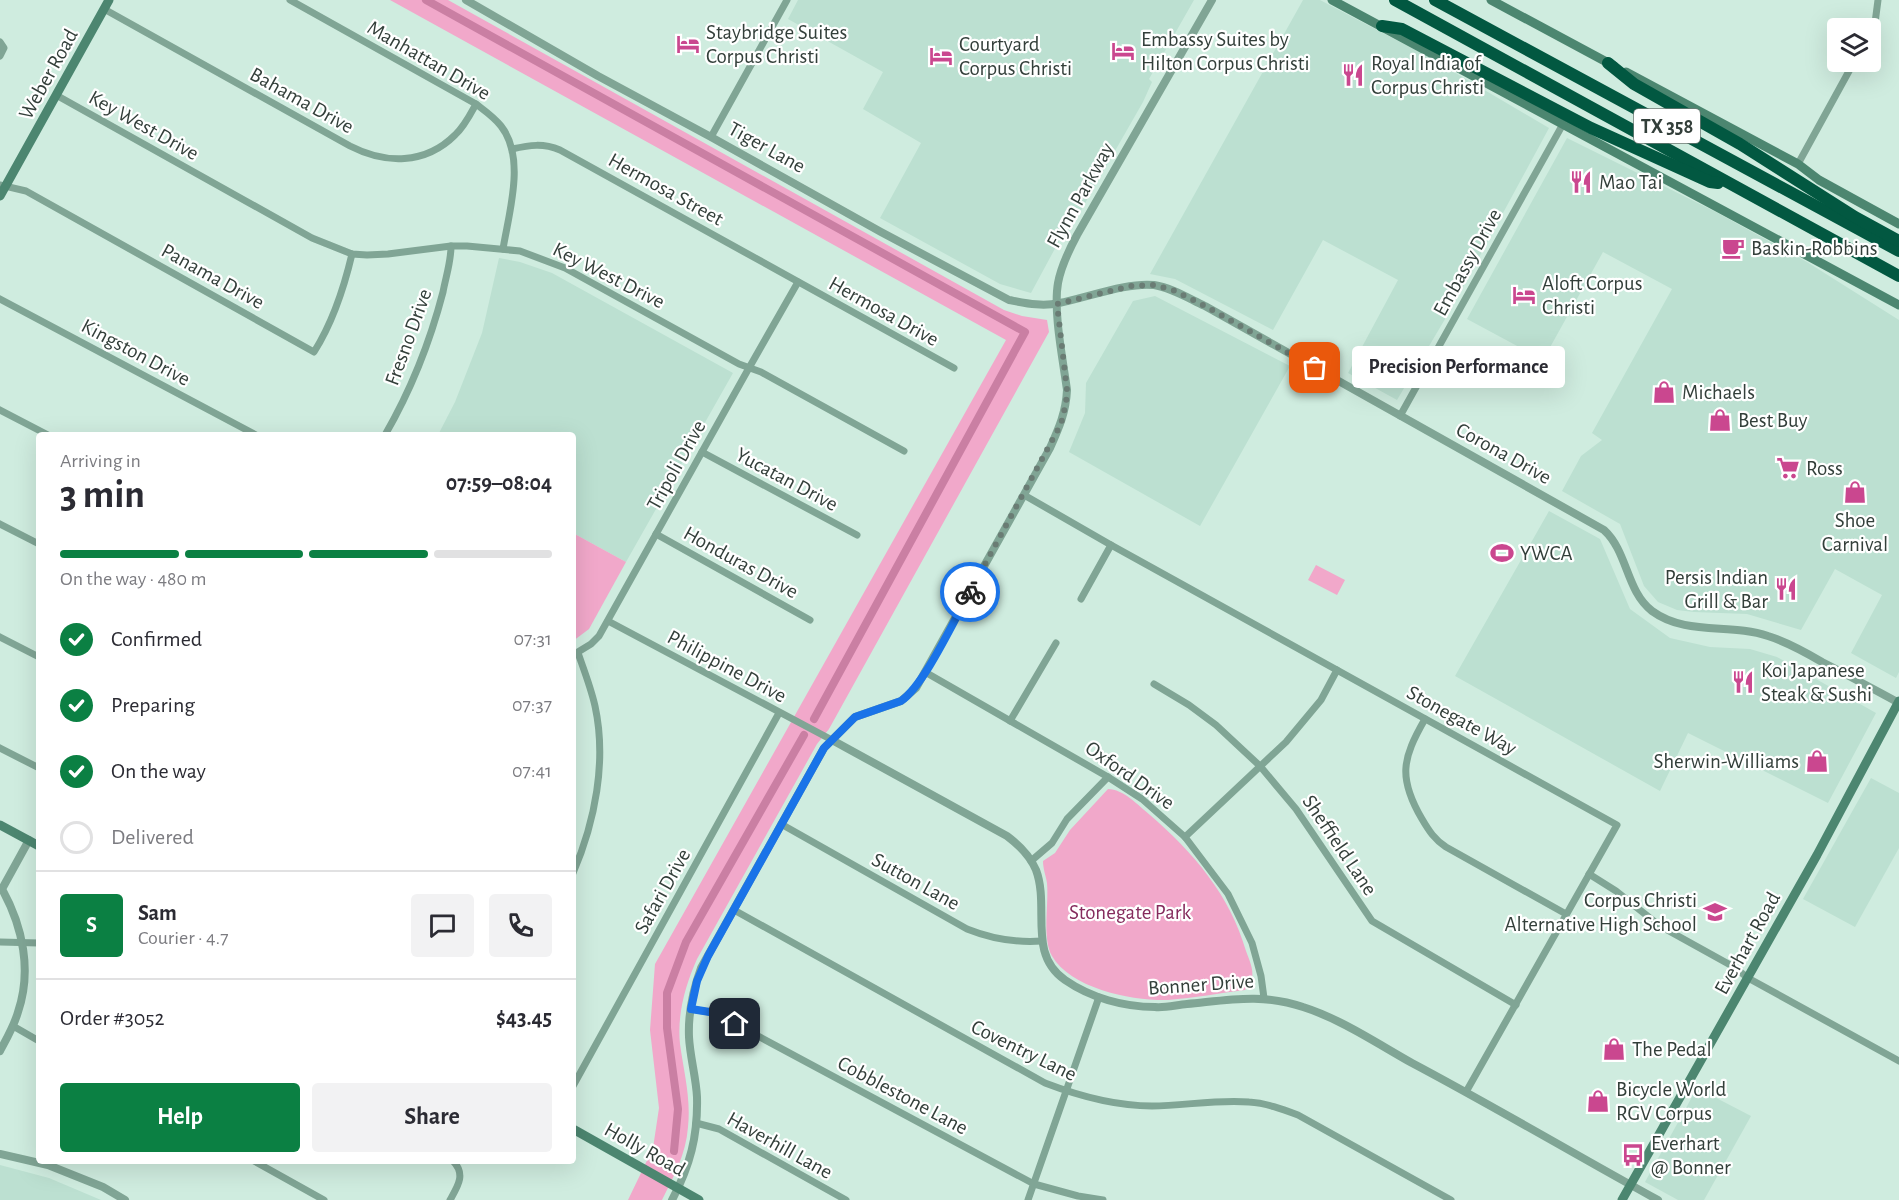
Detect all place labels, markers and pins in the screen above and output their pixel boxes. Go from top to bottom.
place label: Staybridge Suites Corpus Christi [706,22,847,67]
place label: Embassy Suites by Hilton Corpus Christi [1141,29,1310,74]
hotel icon: Staybridge Suites Corpus Christi [675,31,701,57]
place label: Courtyard Corpus Christi [959,34,1072,79]
hotel icon: Embassy Suites by Hilton Corpus Christi [1110,38,1136,64]
hotel icon: Courtyard Corpus Christi [928,43,954,69]
place label: Royal India of Corpus Christi [1371,53,1484,98]
restaurant icon: Royal India of Corpus Christi [1340,62,1366,88]
restaurant icon: Mao Tai [1568,169,1594,195]
place label: Mao Tai [1599,172,1663,193]
cafe icon: Baskin-Robbins [1720,235,1746,261]
place label: Baskin-Robbins [1751,238,1878,259]
place label: Aloft Corpus Christi [1542,273,1642,318]
hotel icon: Aloft Corpus Christi [1511,282,1537,308]
pin [1289,342,1340,393]
callout: Precision Performance [1351,347,1564,389]
shop icon: Michaels [1651,379,1677,405]
place label: Michaels [1682,382,1755,403]
shop icon: Best Buy [1707,407,1733,433]
place label: Best Buy [1738,410,1807,431]
supermarket icon: Ross [1775,455,1801,481]
place label: Ross [1806,458,1843,479]
shop icon: Shoe Carnival [1842,479,1868,505]
place label: Shoe Carnival [1822,510,1888,555]
sports icon: YWCA [1489,540,1515,566]
place label: YWCA [1520,543,1573,564]
place label: Persis Indian Grill & Bar [1665,567,1768,612]
restaurant icon: Persis Indian Grill & Bar [1773,576,1799,602]
place label: Koi Japanese Steak & Sushi [1761,660,1872,705]
restaurant icon: Koi Japanese Steak & Sushi [1730,669,1756,695]
shop icon: Sherwin-Williams [1804,748,1830,774]
place label: Sherwin-Williams [1653,751,1799,772]
place label: Corpus Christi Alternative High School [1504,890,1697,935]
school or university icon: Corpus Christi Alternative High School [1702,899,1728,925]
pin [709,998,760,1049]
shop icon: The Pedal [1601,1036,1627,1062]
place label: The Pedal [1632,1039,1712,1060]
place label: Bicycle World RGV Corpus [1616,1079,1726,1124]
shop icon: Bicycle World RGV Corpus [1585,1088,1611,1114]
place label: Everhart @ Bonner [1651,1133,1731,1178]
bus stop icon: Everhart @ Bonner [1620,1142,1646,1168]

